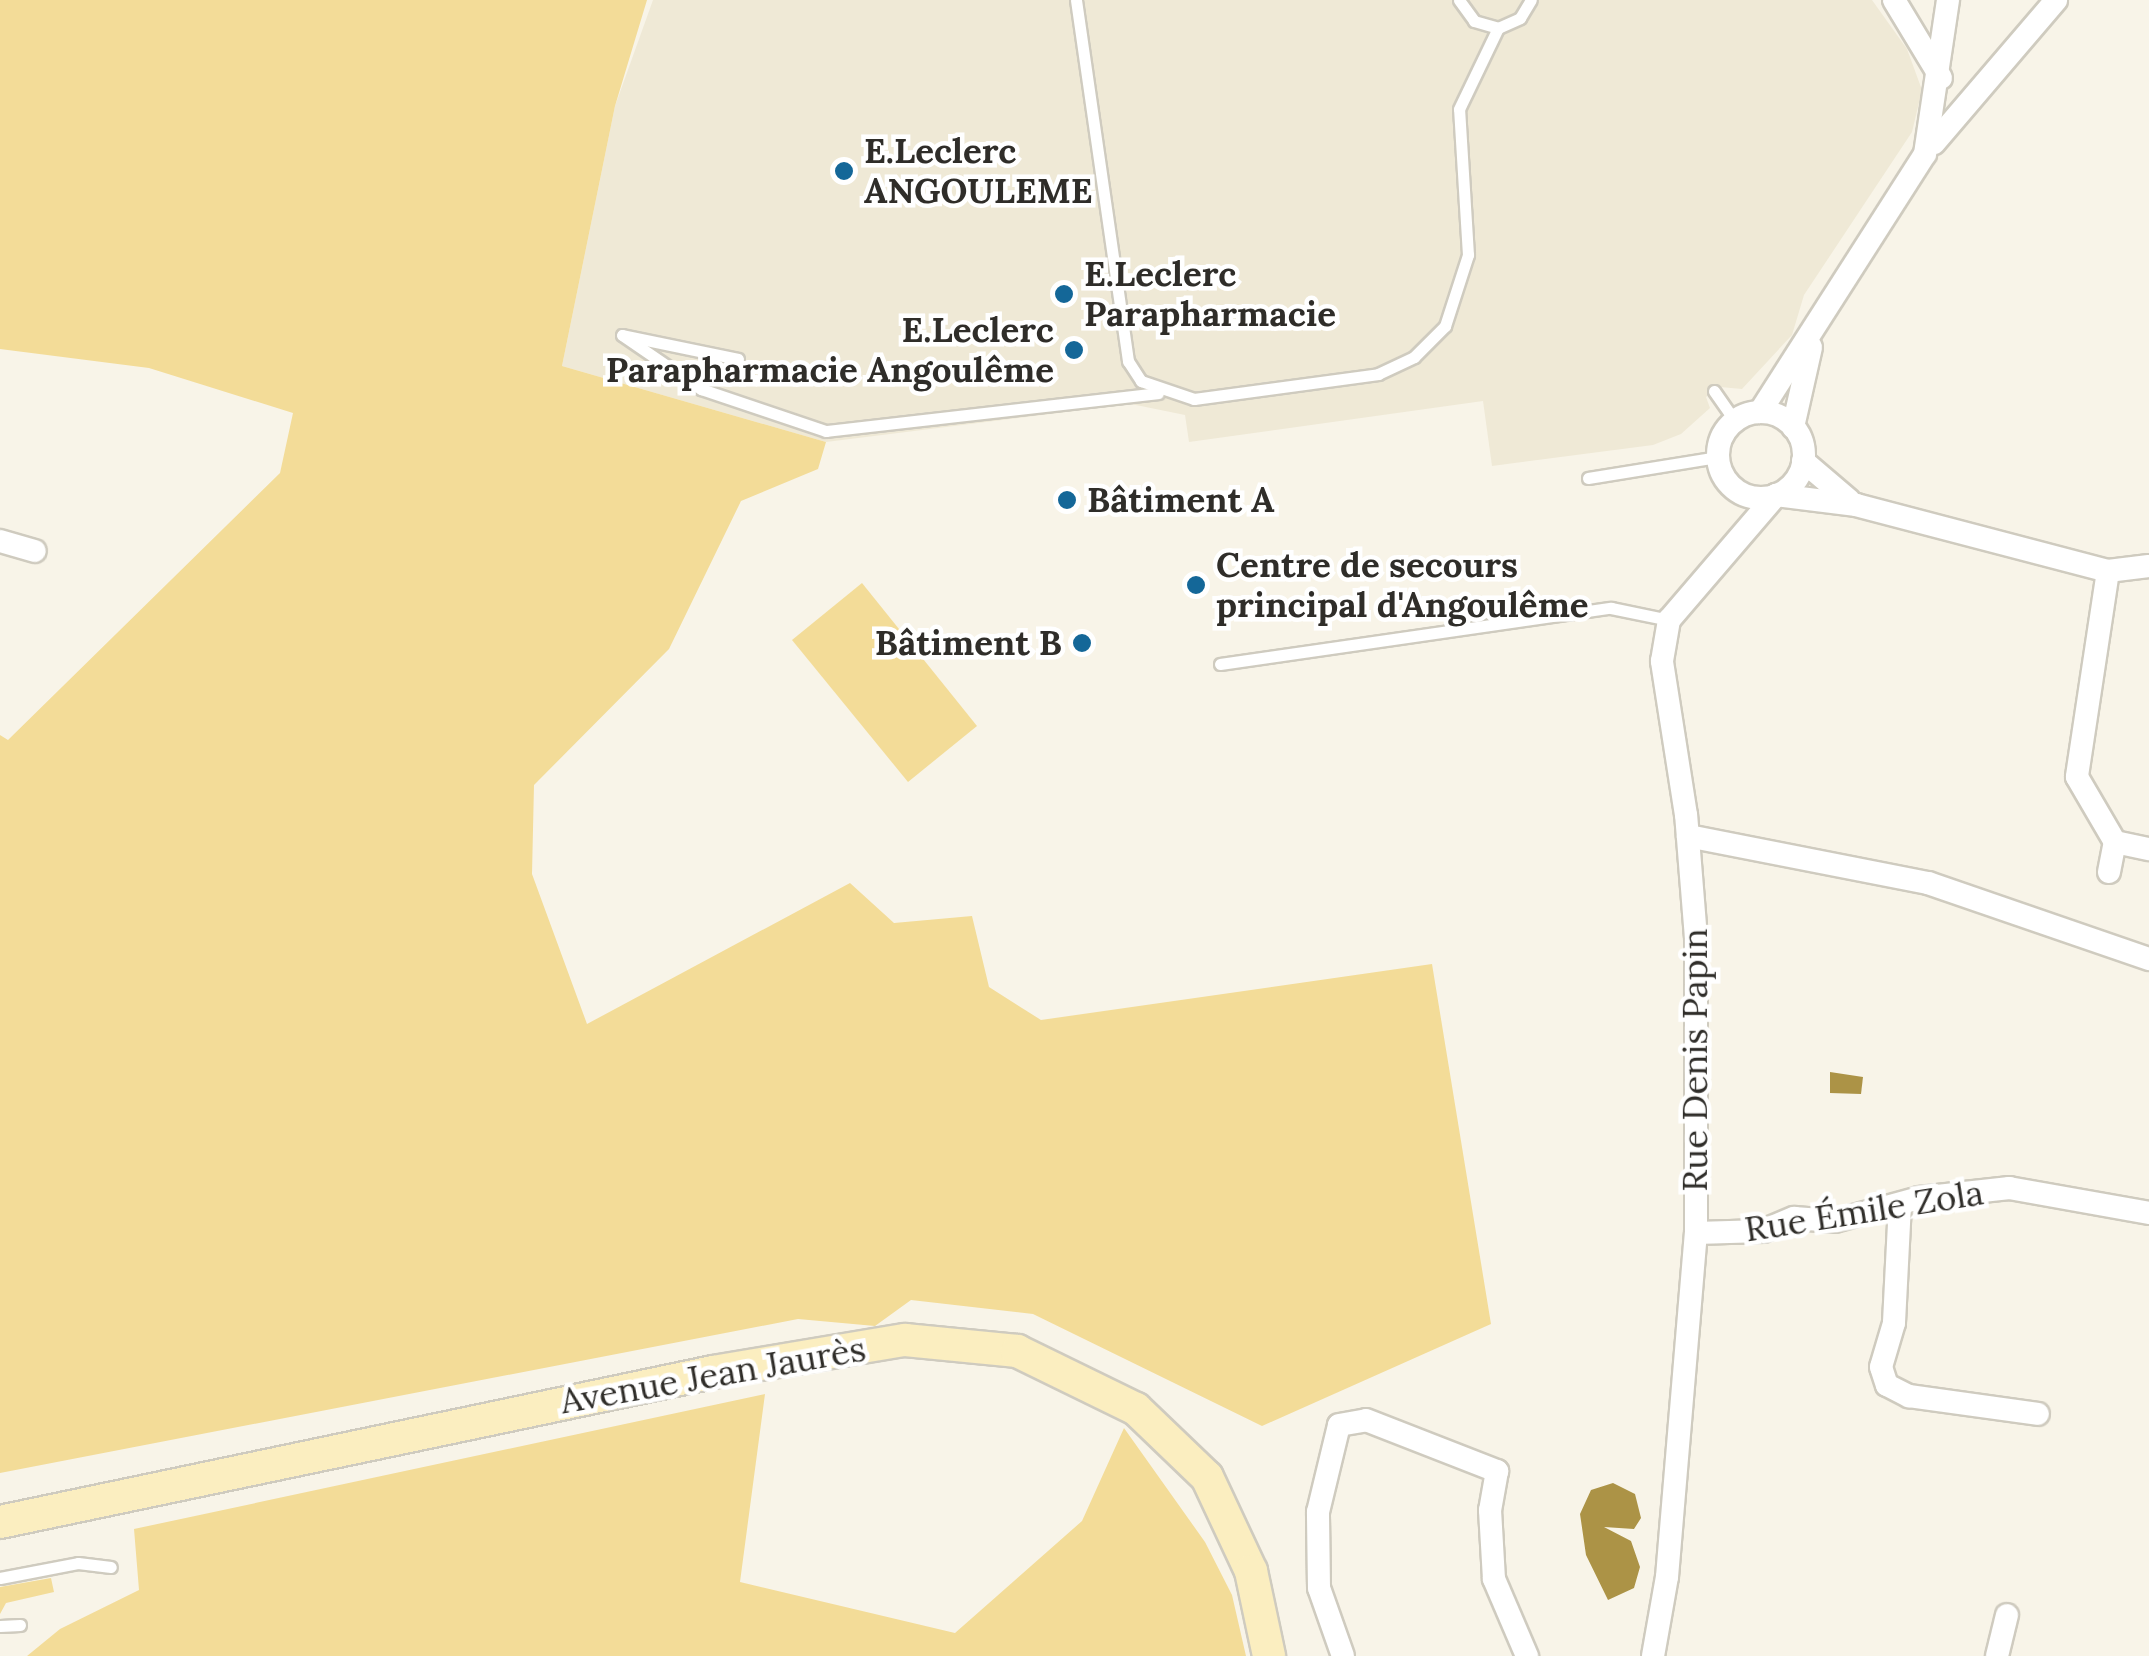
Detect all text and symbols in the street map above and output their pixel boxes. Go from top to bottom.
place label: E.Leclerc ANGOULEME [864,130,1093,212]
marker: E.Leclerc ANGOULEME [833,160,855,182]
place label: E.Leclerc Parapharmacie [1084,253,1336,335]
marker: E.Leclerc Parapharmacie [1053,283,1075,305]
place label: E.Leclerc Parapharmacie Angoulême [606,309,1054,391]
marker: E.Leclerc Parapharmacie Angoulême [1063,339,1085,361]
place label: Bâtiment A [1087,479,1274,521]
marker: Bâtiment A [1056,489,1078,511]
place label: Centre de secours principal d'Angoulême [1216,544,1589,626]
marker: Centre de secours principal d'Angoulême [1185,574,1207,596]
place label: Bâtiment B [875,622,1062,664]
marker: Bâtiment B [1071,632,1093,654]
street label: Rue Denis Papin [1674,928,1716,1192]
street label: Rue Émile Zola [1742,1171,1986,1251]
street label: Avenue Jean Jaurès [557,1327,869,1423]

